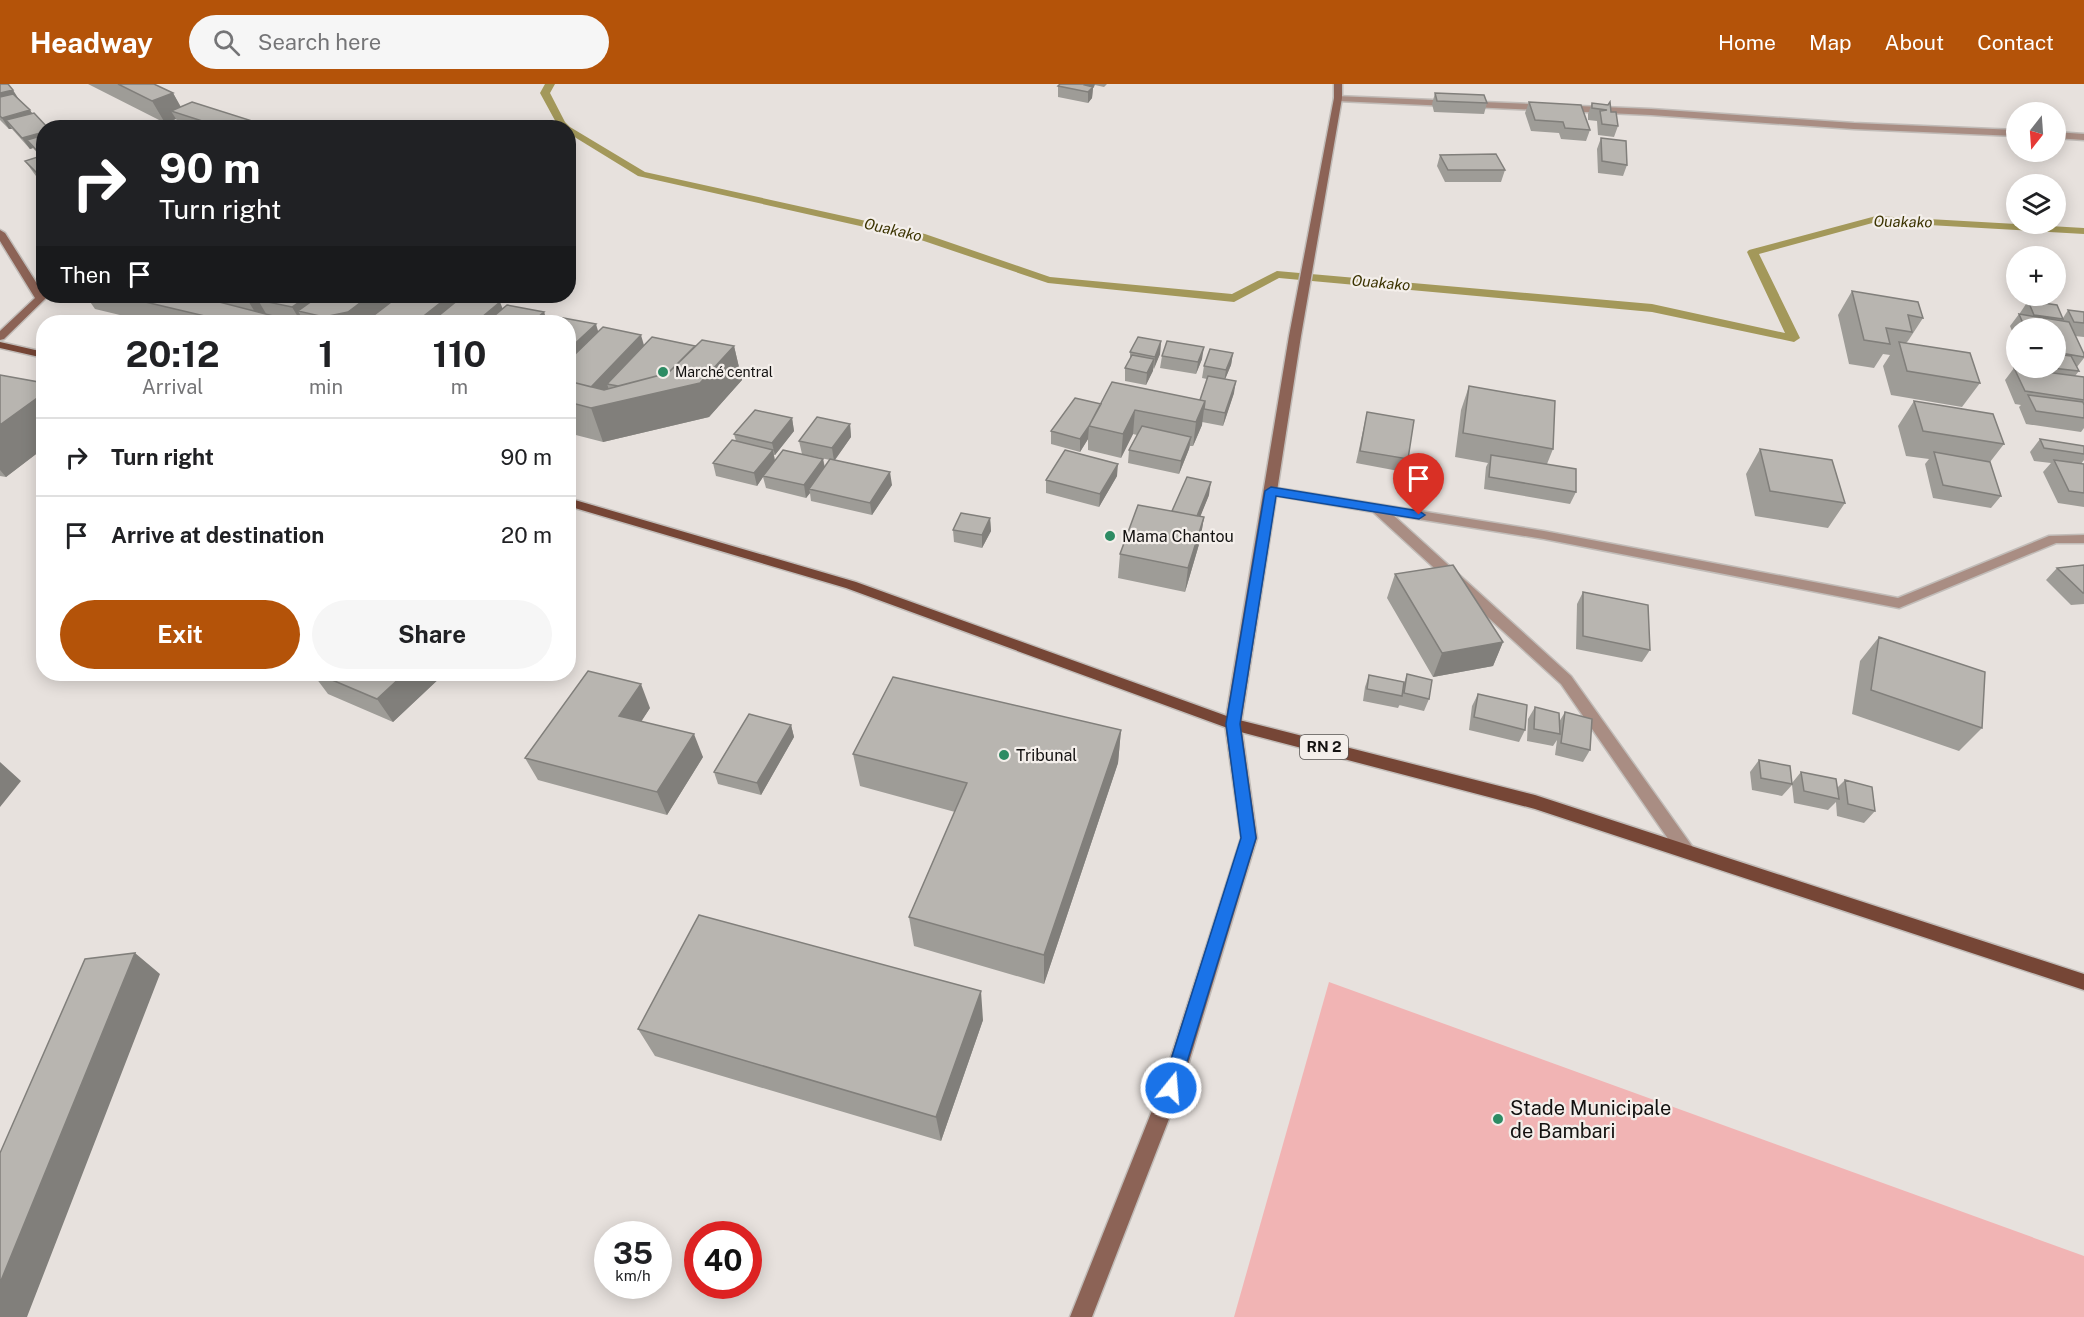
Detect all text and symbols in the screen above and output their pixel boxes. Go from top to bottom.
search box [189,15,609,69]
text: Headway [30,26,153,59]
icon: search [210,26,243,59]
text: Search here [258,29,381,55]
text: Home [1718,30,1776,55]
text: Map [1809,30,1852,55]
text: About [1885,30,1944,55]
text: Contact [1977,30,2054,55]
north arrow [2006,102,2066,162]
map controls [2006,102,2066,378]
text: 90 m [159,143,261,192]
icon: right [60,144,138,222]
button: layers [2006,174,2066,234]
text: Turn right [159,193,282,225]
water label: Ouakako [1873,212,1933,231]
water label: Ouakako [863,215,924,244]
button: + [2006,246,2066,306]
icon: arrive [123,258,156,291]
text: Then [60,262,111,288]
water label: Ouakako [1351,271,1411,294]
button: − [2006,318,2066,378]
text: 20:12 [126,333,220,375]
text: 1 [318,333,334,375]
text: 110 [432,333,487,375]
place label: Marché central [675,364,773,380]
marker: Marché central [656,365,670,379]
text: Arrival [142,375,203,399]
text: min [309,375,343,399]
text: m [451,375,468,399]
icon: right [60,441,93,474]
text: Turn right [111,444,214,470]
text: 90 m [501,444,552,470]
pin [1393,453,1444,515]
icon: arrive [1402,462,1435,495]
icon: arrive [60,519,93,552]
text: Arrive at destination [111,522,324,548]
text: 20 m [501,522,552,548]
place label: Mama Chantou [1122,527,1234,546]
marker: Mama Chantou [1103,529,1117,543]
button: Exit [60,600,300,669]
button: Share [312,600,552,669]
road number: RN 2 [1300,735,1348,759]
place label: Tribunal [1016,746,1077,765]
marker: Tribunal [997,748,1011,762]
position arrow [1139,1056,1203,1120]
place label: Stade Municipale de Bambari [1510,1096,1671,1143]
marker: Stade Municipale de Bambari [1491,1112,1505,1126]
speed limit sign: 40 [684,1221,762,1299]
text: 35 [613,1235,653,1271]
text: km/h [615,1267,651,1284]

